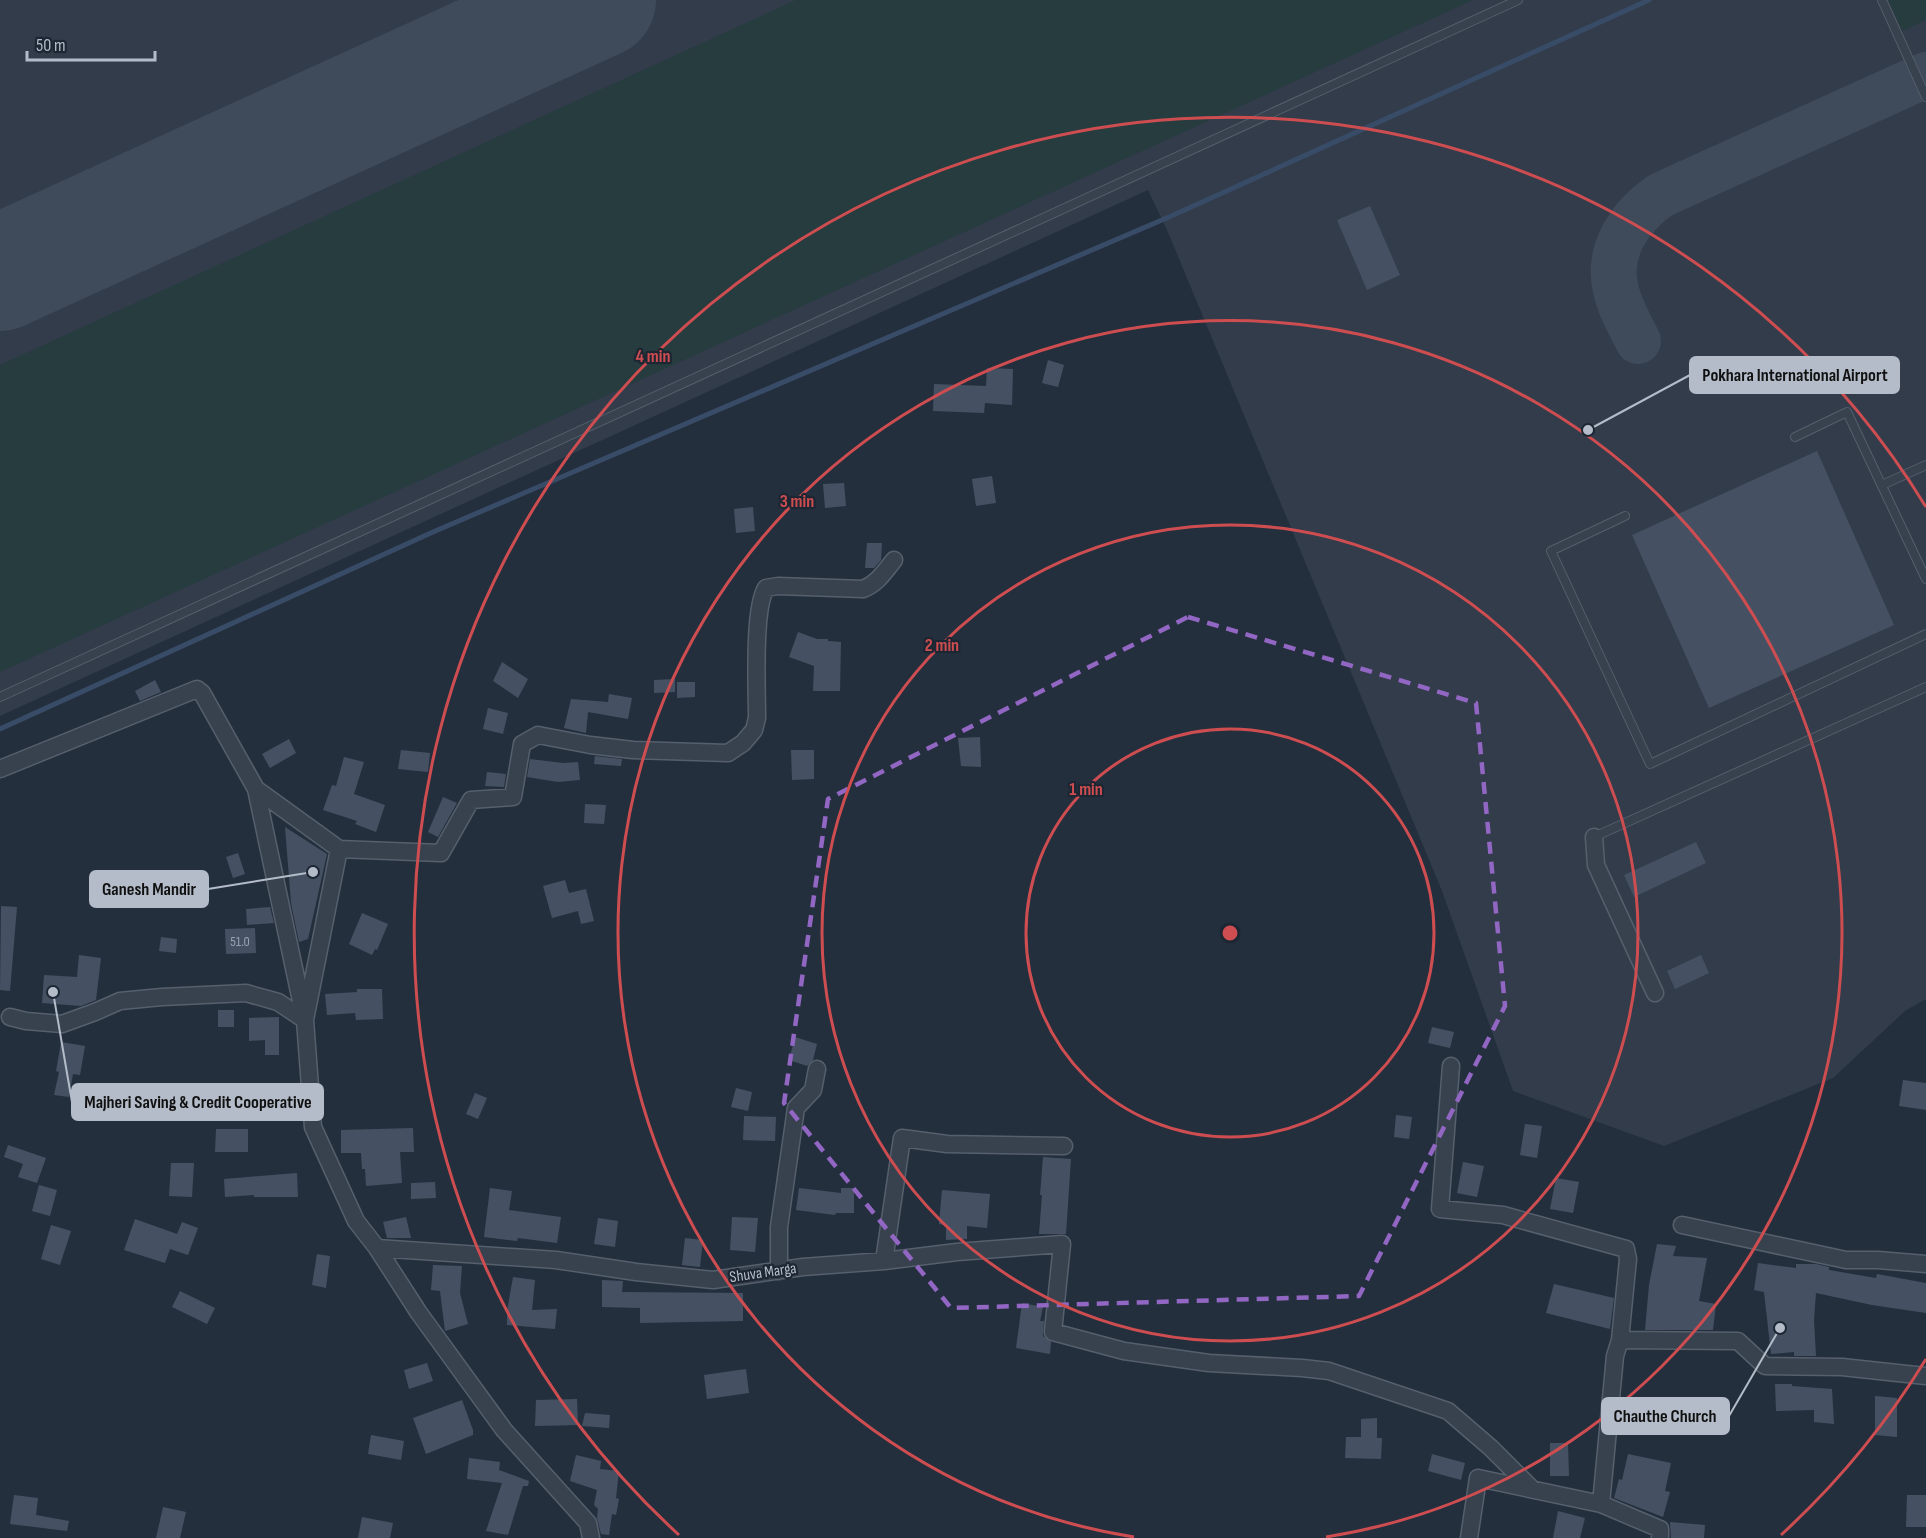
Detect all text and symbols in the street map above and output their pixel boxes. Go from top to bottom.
scale bar [27,24,154,62]
text: 50 m [36,35,66,56]
text: 4 min [636,346,670,367]
callout: Pokhara International Airport [1690,357,1899,393]
text: Pokhara International Airport [1702,365,1888,386]
text: 3 min [780,491,814,512]
text: 2 min [925,635,959,656]
text: 1 min [1069,779,1103,800]
callout: Ganesh Mandir [90,871,208,907]
text: Ganesh Mandir [102,879,196,900]
centre of rings [1220,923,1240,943]
house number: 51.0 [230,933,250,950]
callout: Majheri Saving & Credit Cooperative [72,1084,323,1120]
text: Majheri Saving & Credit Cooperative [84,1092,312,1113]
street label: Shuva Marga [728,1259,798,1287]
callout: Chauthe Church [1602,1398,1729,1434]
text: Chauthe Church [1614,1406,1717,1427]

